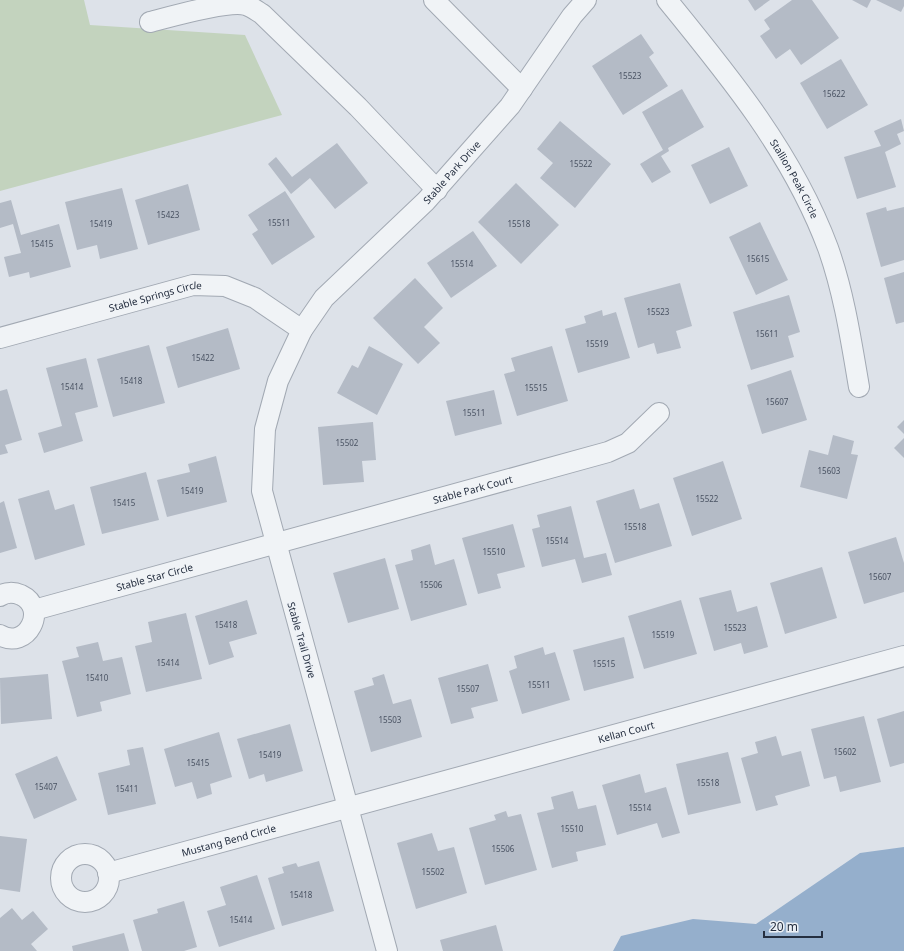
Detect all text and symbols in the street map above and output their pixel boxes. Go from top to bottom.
house number: 15523 [619,70,642,81]
house number: 15622 [823,88,846,99]
street label: Stallion Peak Circle [767,136,822,221]
street label: Stable Park Drive [420,137,484,207]
house number: 15522 [570,158,593,169]
house number: 15423 [157,209,180,220]
house number: 15511 [268,217,290,228]
house number: 15419 [90,218,113,229]
house number: 15518 [508,218,531,229]
house number: 15415 [31,238,54,249]
house number: 15615 [747,253,770,264]
house number: 15514 [451,258,474,269]
street label: Stable Springs Circle [107,278,202,315]
house number: 15523 [647,306,670,317]
house number: 15611 [756,328,778,339]
house number: 15519 [586,338,609,349]
house number: 15422 [192,352,215,363]
house number: 15418 [120,375,143,386]
house number: 15414 [61,381,84,392]
house number: 15515 [525,382,548,393]
house number: 15607 [766,396,789,407]
house number: 15511 [463,407,485,418]
house number: 15502 [336,437,359,448]
house number: 15603 [818,465,841,476]
street label: Stable Park Court [431,472,514,507]
house number: 15419 [181,485,204,496]
house number: 15522 [696,493,719,504]
house number: 15415 [113,497,136,508]
house number: 15518 [624,521,647,532]
house number: 15514 [546,535,569,546]
house number: 15510 [483,546,506,557]
street label: Stable Star Circle [115,559,195,594]
house number: 15607 [869,571,892,582]
house number: 15506 [420,579,443,590]
street label: Stable Trail Drive [284,600,320,680]
house number: 15418 [215,619,238,630]
house number: 15523 [724,622,747,633]
house number: 15519 [652,629,675,640]
house number: 15414 [157,657,180,668]
house number: 15515 [593,658,616,669]
house number: 15410 [86,672,109,683]
house number: 15511 [528,679,550,690]
house number: 15507 [457,683,480,694]
house number: 15503 [379,714,402,725]
street label: Kellan Court [596,717,656,746]
house number: 15602 [834,746,857,757]
house number: 15419 [259,749,282,760]
house number: 15415 [187,757,210,768]
house number: 15518 [697,777,720,788]
house number: 15407 [35,781,58,792]
house number: 15411 [116,783,138,794]
house number: 15514 [629,802,652,813]
street label: Mustang Bend Circle [180,820,278,860]
house number: 15510 [561,823,584,834]
house number: 15506 [492,843,515,854]
house number: 15502 [422,866,445,877]
house number: 15418 [290,889,313,900]
scale bar [764,913,822,939]
house number: 15414 [230,914,253,925]
text: 20 m [770,918,798,935]

